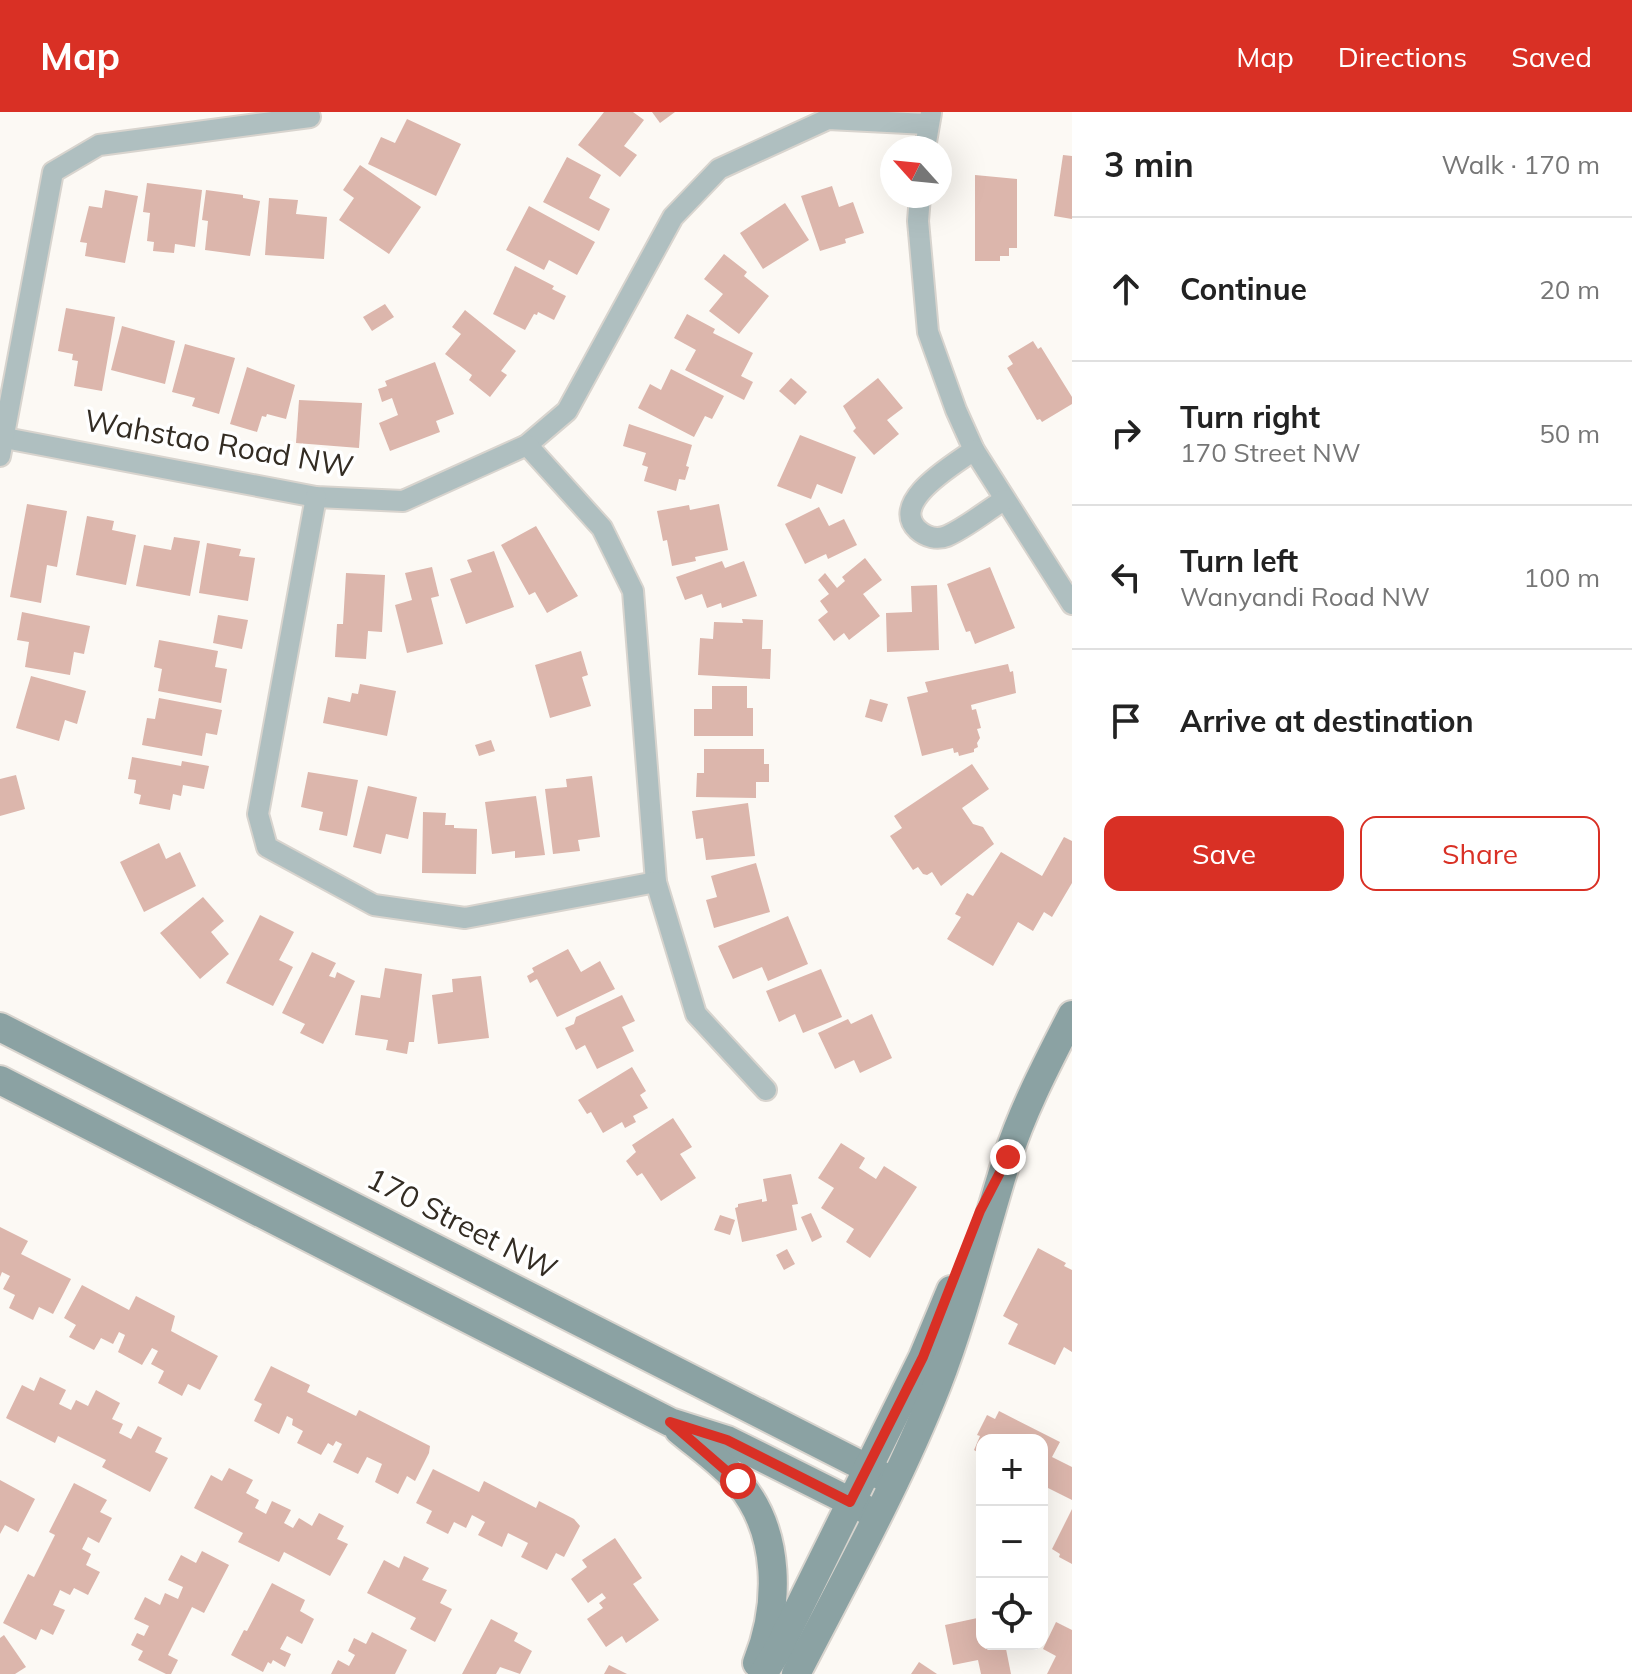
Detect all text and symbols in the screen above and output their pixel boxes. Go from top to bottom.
text: Map [40,32,120,80]
text: Map [1236,39,1294,74]
text: Directions [1338,39,1467,74]
text: Saved [1511,39,1592,74]
north arrow [880,136,952,208]
text: 3 min [1104,143,1194,186]
text: Walk · 170 m [1441,148,1600,181]
icon: ahead [1104,267,1148,311]
text: Continue [1180,270,1307,308]
text: 20 m [1539,273,1600,306]
text: Turn right [1180,398,1320,436]
street label: Wahstao Road NW [82,401,357,485]
icon: right [1104,411,1148,455]
text: 50 m [1539,417,1600,450]
text: 170 Street NW [1180,436,1361,469]
text: Turn left [1180,542,1298,580]
icon: left [1104,555,1148,599]
text: 100 m [1524,561,1600,594]
text: Wanyandi Road NW [1180,580,1430,613]
icon: arrive [1104,699,1148,743]
text: Arrive at destination [1180,702,1474,740]
button: Save [1104,816,1344,891]
button: Share [1360,816,1600,891]
route end [990,1139,1026,1175]
street label: 170 Street NW [361,1159,564,1287]
map controls [976,1434,1048,1650]
button: + [976,1434,1048,1506]
route start [720,1463,756,1499]
button: − [976,1506,1048,1578]
button: locate [976,1578,1048,1650]

